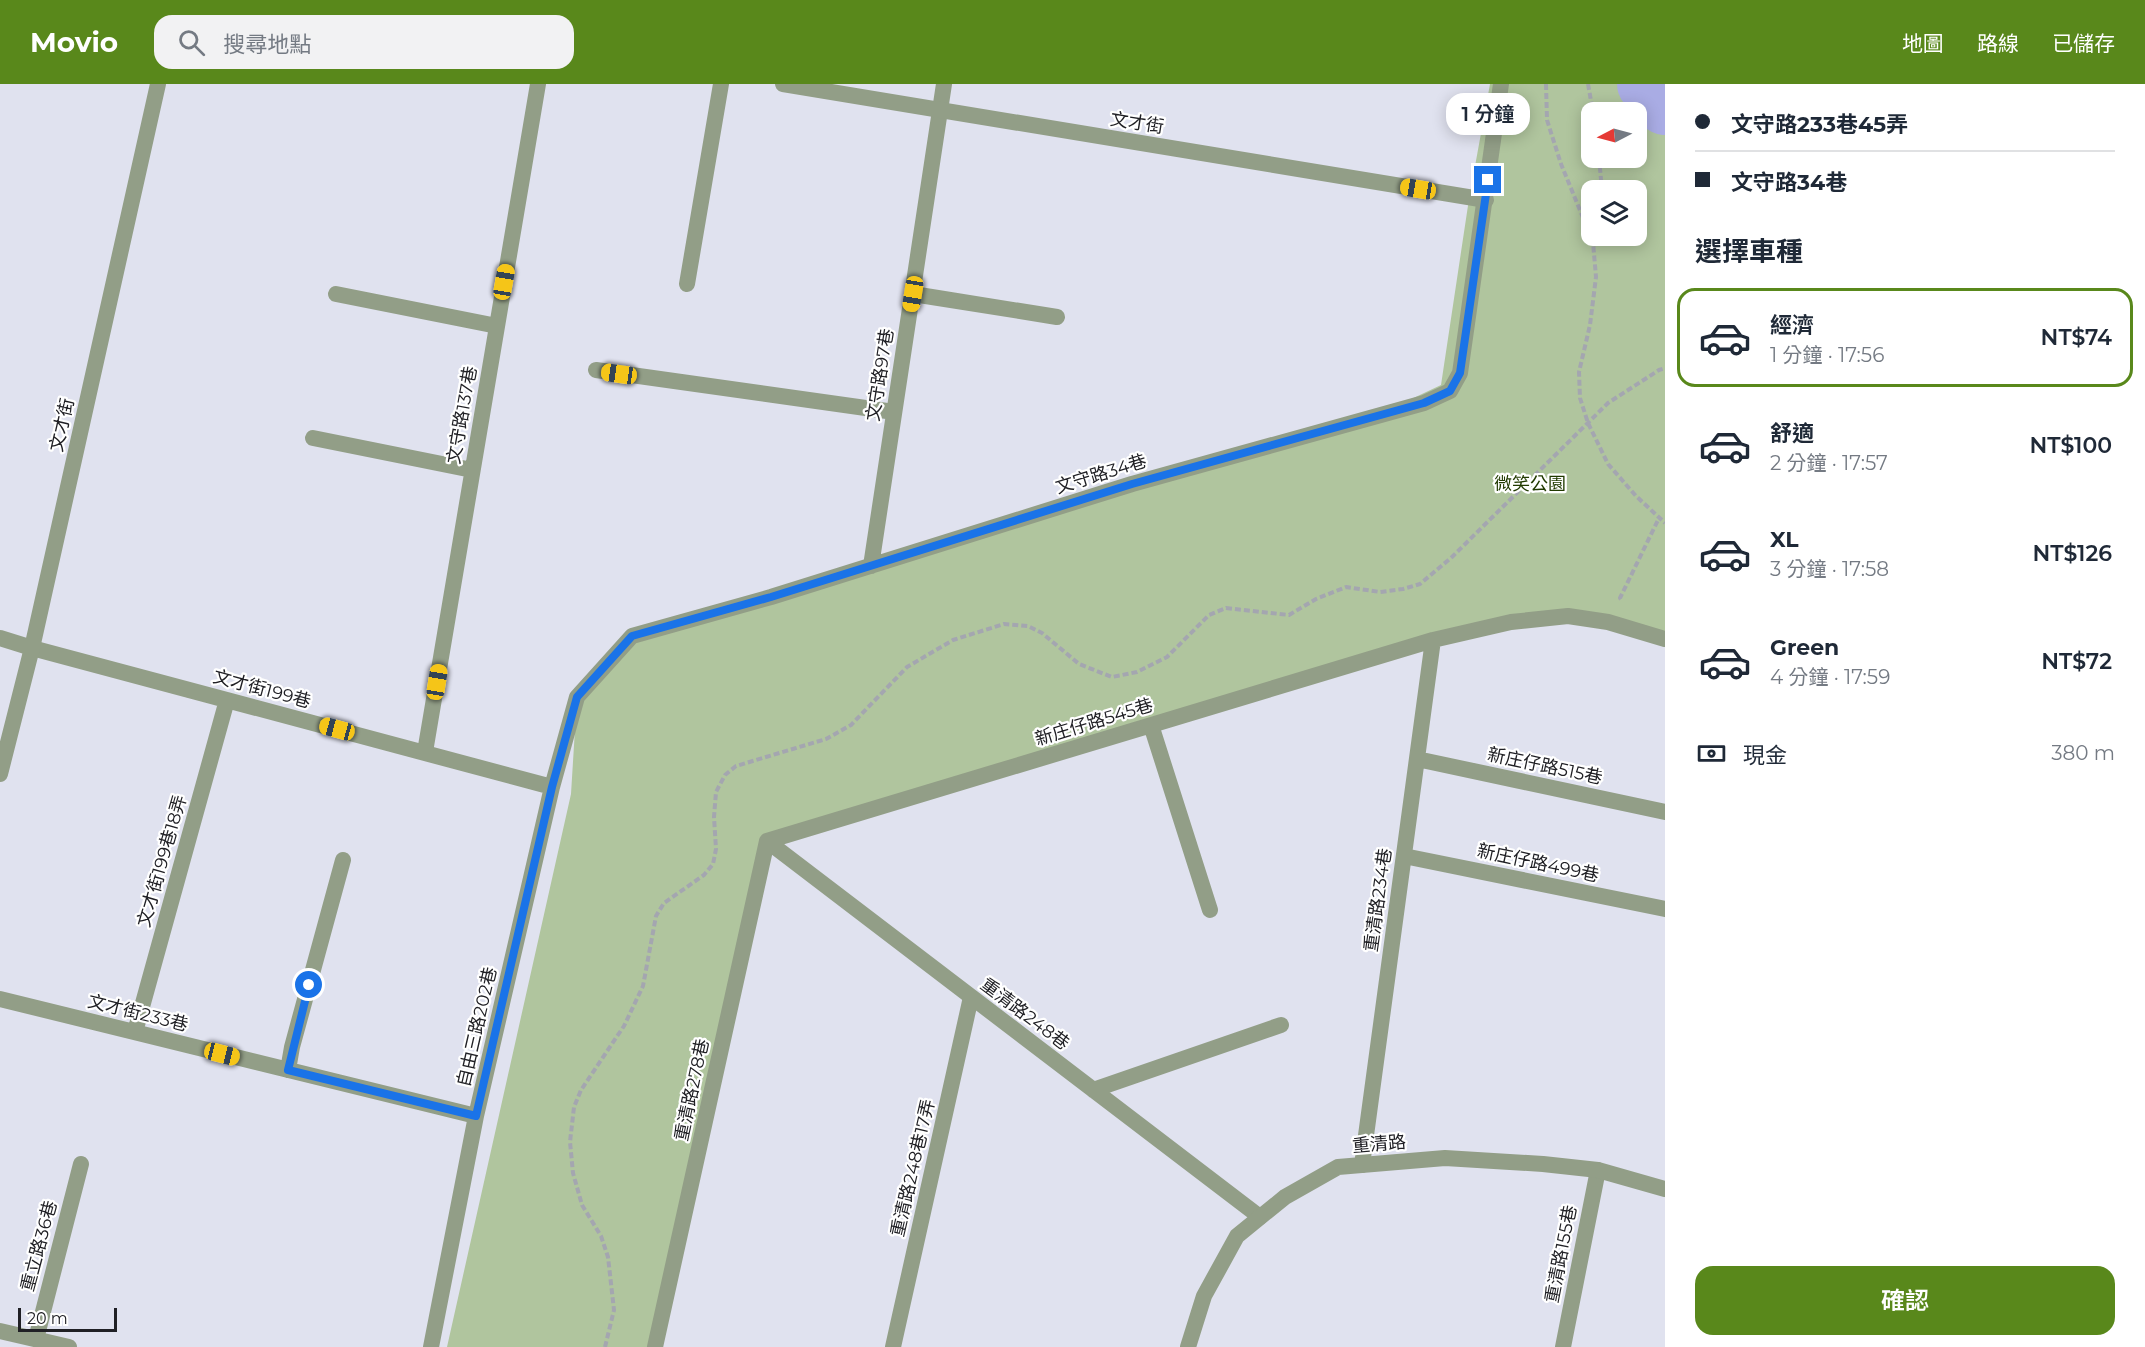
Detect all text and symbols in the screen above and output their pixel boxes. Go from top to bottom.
search box [154,15,574,69]
text: Movio [30,25,118,59]
icon: search [175,26,208,59]
text: 搜尋地點 [223,31,311,58]
text: 地圖 [1902,31,1944,56]
text: 路線 [1977,31,2019,56]
text: 已儲存 [2052,31,2115,56]
callout: 1 分鐘 [1446,93,1530,135]
text: 1 分鐘 [1461,102,1515,126]
north arrow [1581,102,1647,168]
map controls [1581,102,1647,246]
street label: 文才街 [1109,108,1165,138]
text: 文守路233巷45弄 [1731,111,1908,138]
route end [1474,166,1501,193]
text: 文守路34巷 [1731,169,1847,196]
car [1399,177,1437,201]
button: layers [1581,180,1647,246]
text: 選擇車種 [1695,235,1803,268]
car [492,263,516,301]
car [901,275,925,313]
icon: car [1698,311,1752,365]
text: 經濟 [1770,312,1814,339]
text: NT$74 [2041,324,2112,351]
street label: 文守路97巷 [862,327,898,423]
text: 1 分鐘 · 17:56 [1770,343,1884,367]
car [600,363,638,385]
street label: 文守路137巷 [443,364,481,466]
street label: 文才街 [45,396,79,454]
icon: car [1698,419,1752,473]
text: 舒適 [1770,420,1814,447]
text: NT$100 [2029,432,2112,459]
street label: 文守路34巷 [1053,450,1149,498]
text: 2 分鐘 · 17:57 [1770,451,1888,475]
park label: 微笑公園 [1494,473,1566,495]
text: XL [1770,526,1799,553]
icon: car [1698,527,1752,581]
text: NT$126 [2032,540,2112,567]
text: 3 分鐘 · 17:58 [1770,557,1889,581]
text: Green [1770,634,1839,661]
icon: car [1698,635,1752,689]
text: NT$72 [2041,648,2112,675]
car [425,663,449,701]
street label: 文才街199巷 [211,665,313,713]
text: 4 分鐘 · 17:59 [1770,665,1890,689]
street label: 新庄仔路545巷 [1032,694,1156,750]
car [317,716,357,742]
icon: cash [1695,737,1728,770]
text: 380 m [2051,741,2115,765]
text: 現金 [1743,742,1787,769]
street label: 新庄仔路515巷 [1486,743,1604,789]
street label: 文才街199巷18弄 [133,792,191,930]
street label: 新庄仔路499巷 [1475,839,1601,887]
street label: 重清路234巷 [1360,847,1396,953]
street label: 自由三路202巷 [453,965,501,1089]
route start [295,971,322,998]
street label: 重清路248巷 [976,974,1074,1054]
street label: 文才街233巷 [86,990,190,1036]
street label: 重清路278巷 [670,1037,714,1143]
car [202,1041,242,1067]
street label: 重清路248巷17弄 [886,1097,940,1239]
street label: 重清路 [1351,1131,1407,1157]
street label: 重立路36巷 [16,1198,62,1294]
street label: 重清路155巷 [1541,1203,1581,1305]
button: 確認 [1695,1266,2115,1335]
scale bar [18,1305,117,1332]
text: 20 m [27,1309,68,1328]

